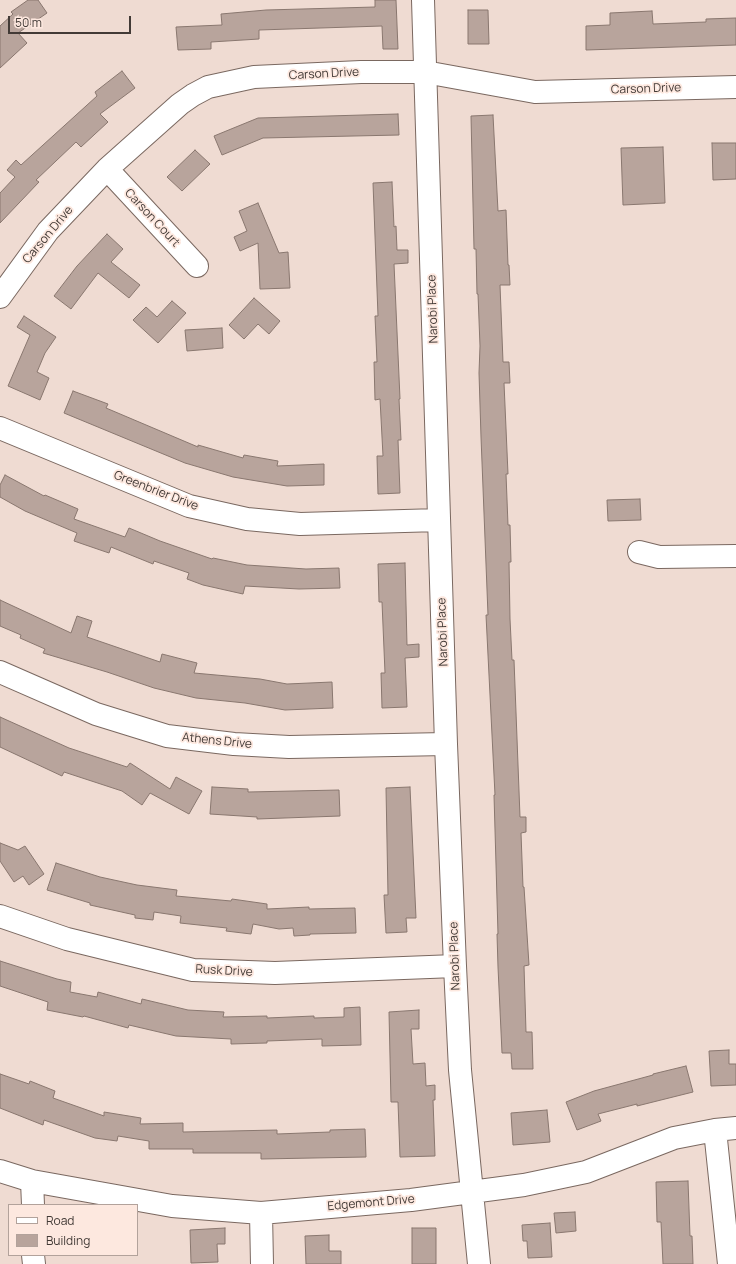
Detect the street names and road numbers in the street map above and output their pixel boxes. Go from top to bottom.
street label: Carson Drive [289,65,359,83]
street label: Carson Drive [611,81,681,97]
street label: Carson Court [121,186,183,250]
street label: Carson Drive [20,203,76,267]
street label: Narobi Place [425,274,441,344]
street label: Greenbrier Drive [112,468,200,514]
street label: Narobi Place [435,597,451,667]
street label: Athens Drive [181,730,253,752]
street label: Narobi Place [447,921,463,991]
street label: Rusk Drive [195,962,253,980]
street label: Edgemont Drive [327,1192,415,1214]

